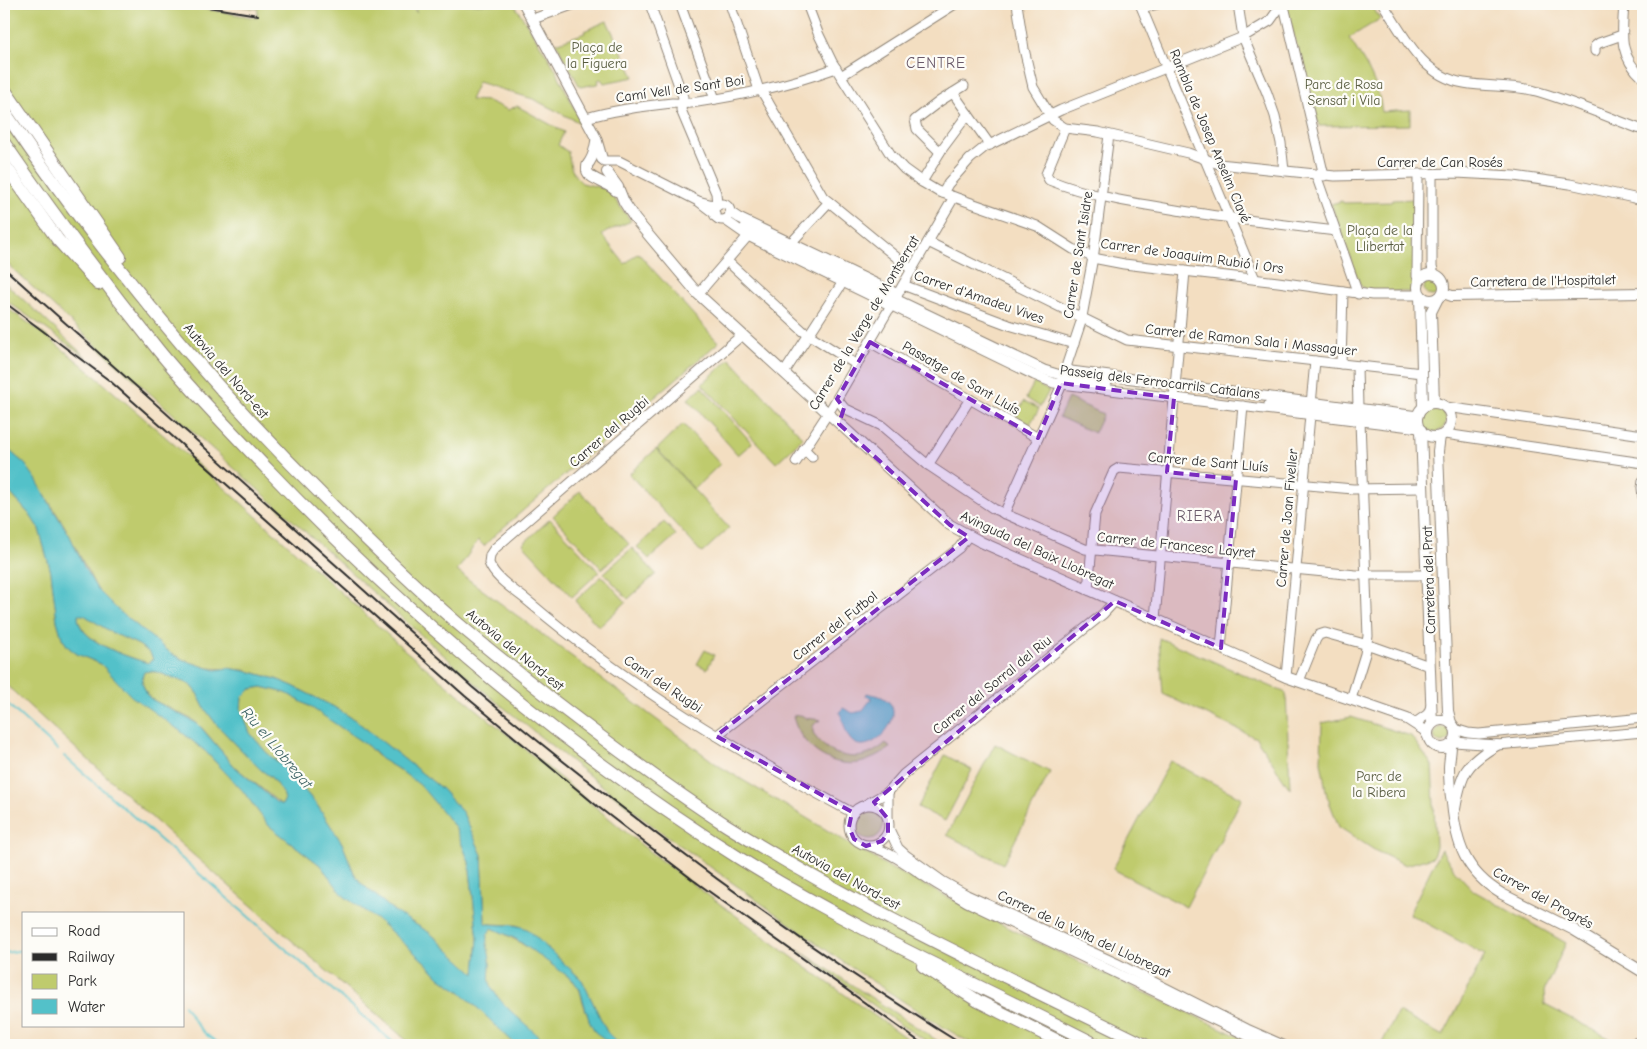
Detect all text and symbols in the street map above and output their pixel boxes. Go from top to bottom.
park label: Plaça de la Figuera [567,39,627,72]
street label: Rambla de Josep Anselm Clavé [1166,47,1254,225]
district label: CENTRE [906,54,966,72]
street label: Camí Vell de Sant Boi [615,72,745,106]
park label: Parc de Rosa Sensat i Vila [1305,76,1383,109]
street label: Carrer de Can Rosés [1377,154,1503,171]
street label: Carrer de Sant Isidre [1060,190,1096,320]
park label: Plaça de la Llibertat [1347,222,1413,255]
street label: Carrer de la Verge de Montserrat [805,232,924,413]
street label: Carrer de Joaquim Rubió i Ors [1100,235,1285,277]
street label: Carrer d'Amadeu Vives [912,267,1046,327]
street label: Carretera de l'Hospitalet [1470,271,1617,291]
street label: Autovia del Nord-est [180,320,273,423]
street label: Carrer de Ramon Sala i Massaguer [1144,320,1358,360]
street label: Passatge de Sant Lluís [899,337,1023,419]
street label: Passeig dels Ferrocarrils Catalans [1059,361,1261,403]
street label: Carrer del Rugbi [566,393,652,471]
street label: Carrer de Sant Lluís [1147,448,1269,476]
street label: Carrer de Joan Fiveller [1272,448,1302,588]
street label: Avinguda del Baix Llobregat [958,507,1117,593]
district label: RIERA [1177,507,1223,525]
street label: Carretera del Prat [1419,525,1439,634]
street label: Carrer de Francesc Layret [1096,528,1257,562]
street label: Carrer del Futbol [789,588,881,664]
street label: Autovia del Nord-est [463,605,568,695]
street label: Carrer del Sorral del Riu [929,632,1055,738]
street label: Camí del Rugbi [621,652,705,716]
water label: Riu el Llobregat [238,704,317,793]
park label: Parc de la Ribera [1352,768,1406,801]
street label: Autovia del Nord-est [789,840,904,914]
street label: Carrer del Progrés [1490,863,1596,933]
street label: Carrer de la Volta del Llobregat [995,886,1174,982]
legend [22,912,185,1026]
text: Road [68,922,100,940]
text: Railway [68,948,115,966]
text: Park [68,972,97,990]
text: Water [68,998,105,1016]

